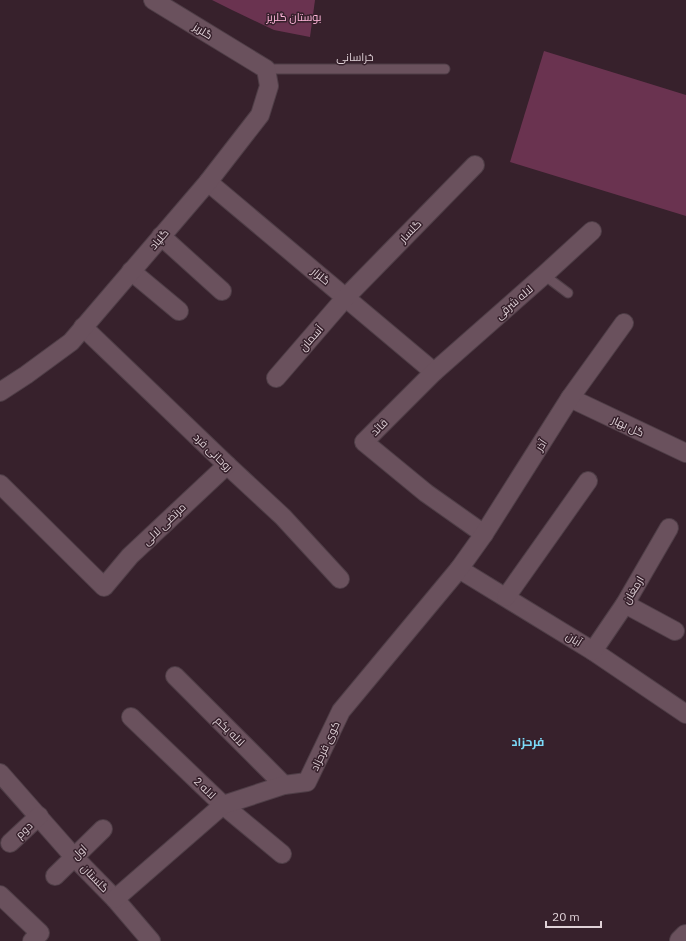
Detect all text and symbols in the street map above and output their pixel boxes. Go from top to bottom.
park label: بوستان گلریز [265,10,322,24]
street label: گلریز [190,19,215,42]
street label: خراسانی [336,50,374,64]
street label: گلسار [395,217,424,246]
street label: گلپاد [146,226,172,252]
street label: گلزار [308,264,333,288]
street label: لاله شرقی [492,282,536,322]
street label: آسمان [296,322,326,354]
street label: گل بهار [609,412,646,440]
street label: قائد [367,415,391,439]
street label: روحانی فرد [191,430,235,474]
street label: آذر [532,436,550,454]
street label: مرتضی لالی [139,500,189,548]
street label: ارمغان [619,573,647,607]
street label: آبان [563,629,585,649]
street label: لاله یکم [211,713,248,750]
street label: کوی فرحزاد [307,719,343,773]
district label: فرحزاد [512,734,544,750]
street label: لاله 2 [191,774,219,802]
street label: دوم [13,819,36,842]
street label: اول [68,841,90,863]
street label: گلستان [78,861,112,895]
scale bar [546,903,601,929]
text: 20 m [552,909,580,924]

